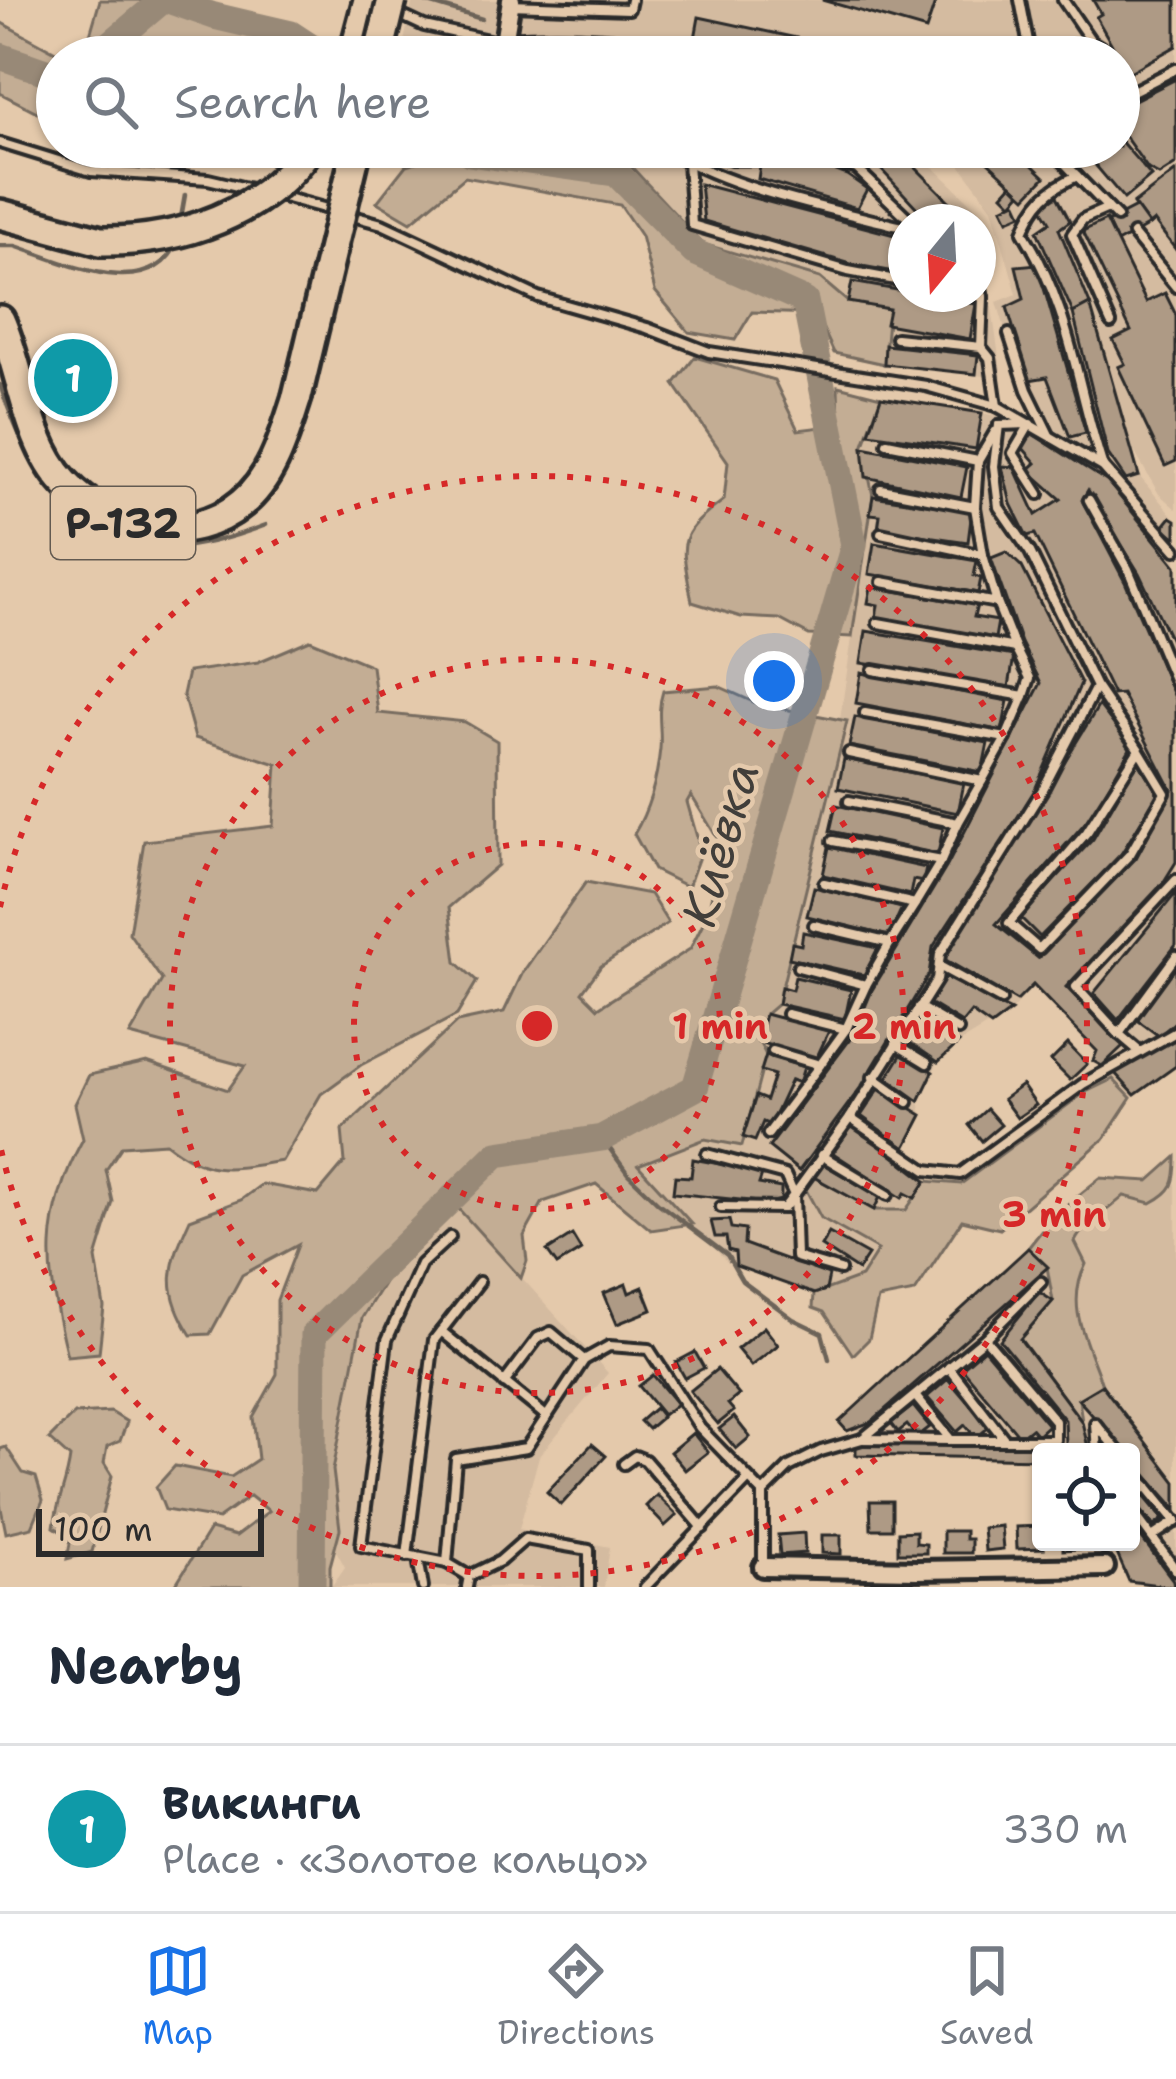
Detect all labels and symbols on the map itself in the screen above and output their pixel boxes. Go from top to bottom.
north arrow [888,204,996,312]
pin: 1 [34,333,112,423]
road number: Р-132 [51,487,195,559]
your location [744,651,804,711]
water label: Киёвка [666,754,774,934]
text: 1 min [672,1002,768,1051]
text: 2 min [852,1002,957,1051]
centre of rings [516,1005,558,1047]
text: 3 min [1002,1190,1107,1239]
scale bar [36,1503,264,1556]

